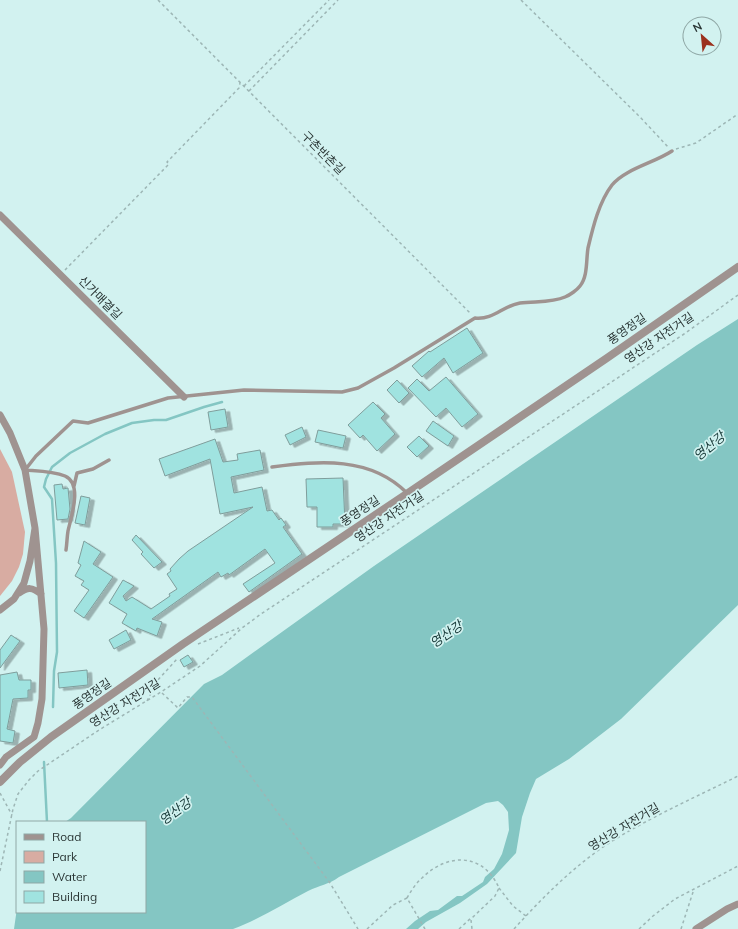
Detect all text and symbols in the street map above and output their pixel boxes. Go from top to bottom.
north arrow [682,16,722,56]
text: N [691,19,704,35]
street label: 구촌반촌길 [299,128,348,177]
street label: 신가매결길 [76,273,125,322]
street label: 영산강 자전거길 [621,309,696,366]
street label: 풍영정길 [604,310,649,347]
water label: 영산강 [690,427,730,464]
street label: 영산강 자전거길 [351,488,426,545]
street label: 풍영정길 [337,492,382,529]
water label: 영산강 [427,616,467,651]
street label: 풍영정길 [69,675,114,712]
street label: 영산강 자전거길 [87,675,163,730]
water label: 영산강 [156,793,196,828]
street label: 영산강 자전거길 [585,799,662,854]
legend [16,821,146,913]
text: Road [52,829,81,844]
text: Park [52,849,78,864]
text: Water [52,869,88,884]
text: Building [52,889,97,904]

